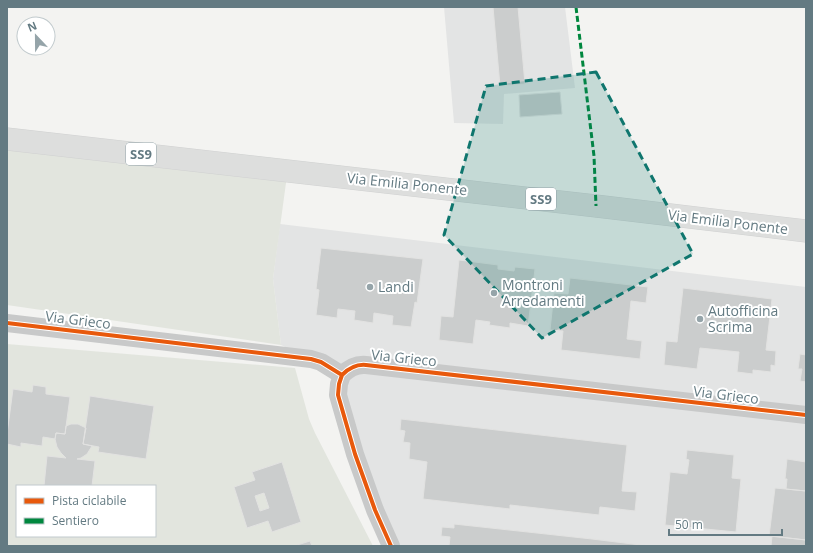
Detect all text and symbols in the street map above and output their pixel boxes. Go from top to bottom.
north arrow [16,16,56,56]
text: N [25,18,39,35]
road number: SS9 [126,143,156,165]
street label: Via Emilia Ponente [346,168,468,199]
road number: SS9 [526,188,556,210]
street label: Via Emilia Ponente [667,205,789,238]
place label: Montroni Arredamenti [502,275,584,310]
place label: Landi [378,277,414,296]
marker: Landi [365,282,375,292]
marker: Montroni Arredamenti [489,288,499,298]
place label: Autofficina Scrima [708,301,778,336]
street label: Via Grieco [44,306,112,333]
marker: Autofficina Scrima [695,314,705,324]
street label: Via Grieco [370,345,438,370]
street label: Via Grieco [692,381,760,408]
legend [16,485,156,537]
text: Pista ciclabile [52,492,127,509]
scale bar [669,511,782,537]
text: Sentiero [52,512,99,529]
text: 50 m [675,516,703,533]

